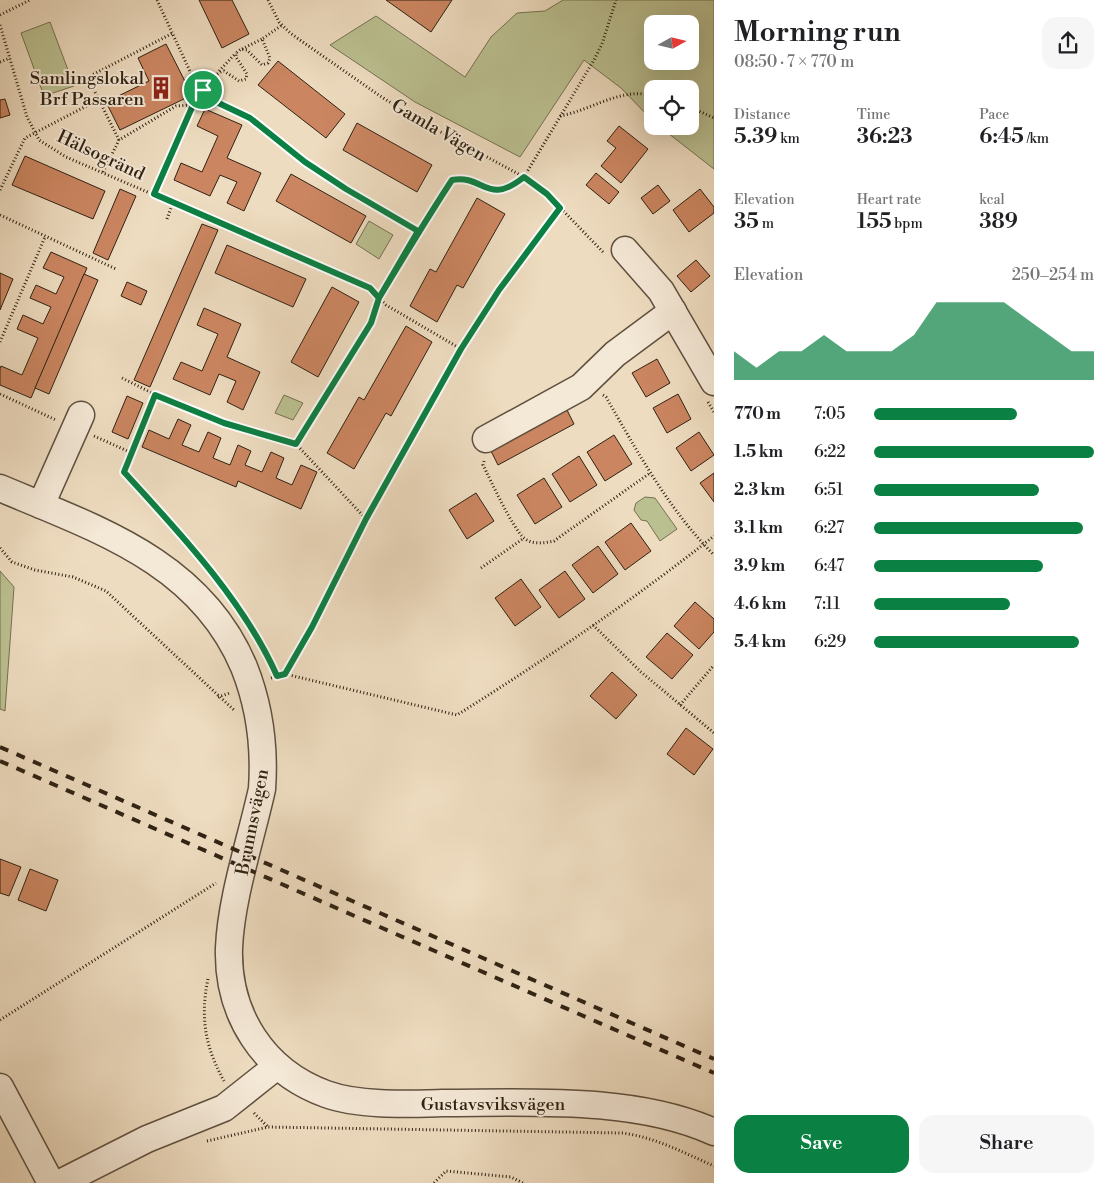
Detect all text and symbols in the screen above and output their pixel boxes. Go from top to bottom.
north arrow [644,15,699,70]
map controls [644,15,699,135]
text: Morning run [734,15,901,50]
button: share [1042,17,1094,69]
text: 08:50 · 7 × 770 m [734,52,854,72]
place label: Samlingslokal Brf Passaren [30,67,145,111]
pin [182,69,224,111]
building icon: Samlingslokal Brf Passaren [148,75,174,101]
icon: arrive [189,76,217,104]
button: locate [644,80,699,135]
street label: Gamla Vägen [387,94,490,167]
text: Distance [734,106,791,124]
text: Time [857,106,890,124]
text: Pace [979,106,1009,124]
text: 5.39 [734,124,777,150]
text: 36:23 [857,124,912,150]
text: 6:45 [979,124,1024,150]
street label: Hälsogränd [53,125,149,186]
text: km [777,130,800,148]
text: /km [1024,130,1049,148]
text: Elevation [734,191,795,209]
text: Heart rate [857,191,921,209]
text: kcal [979,191,1005,209]
text: 35 [734,209,759,235]
text: 155 [857,209,891,235]
text: 389 [979,209,1018,235]
text: m [759,215,774,233]
text: bpm [891,215,923,233]
text: Elevation [734,265,803,285]
text: 250–254 m [1012,265,1094,285]
text: 770 m [734,404,781,424]
text: 7:05 [814,404,845,424]
text: 1.5 km [734,442,783,462]
text: 6:22 [814,442,846,462]
text: 2.3 km [734,480,785,500]
text: 6:51 [814,480,843,500]
text: 3.1 km [734,518,783,538]
text: 6:27 [814,518,844,538]
text: 3.9 km [734,556,785,576]
text: 6:47 [814,556,844,576]
text: 4.6 km [734,594,786,614]
text: 7:11 [814,594,840,614]
text: 5.4 km [734,632,786,652]
text: 6:29 [814,632,846,652]
street label: Brunnsvägen [231,767,274,878]
street label: Gustavsviksvägen [421,1093,566,1116]
button: Save [734,1115,909,1173]
button: Share [919,1115,1094,1173]

